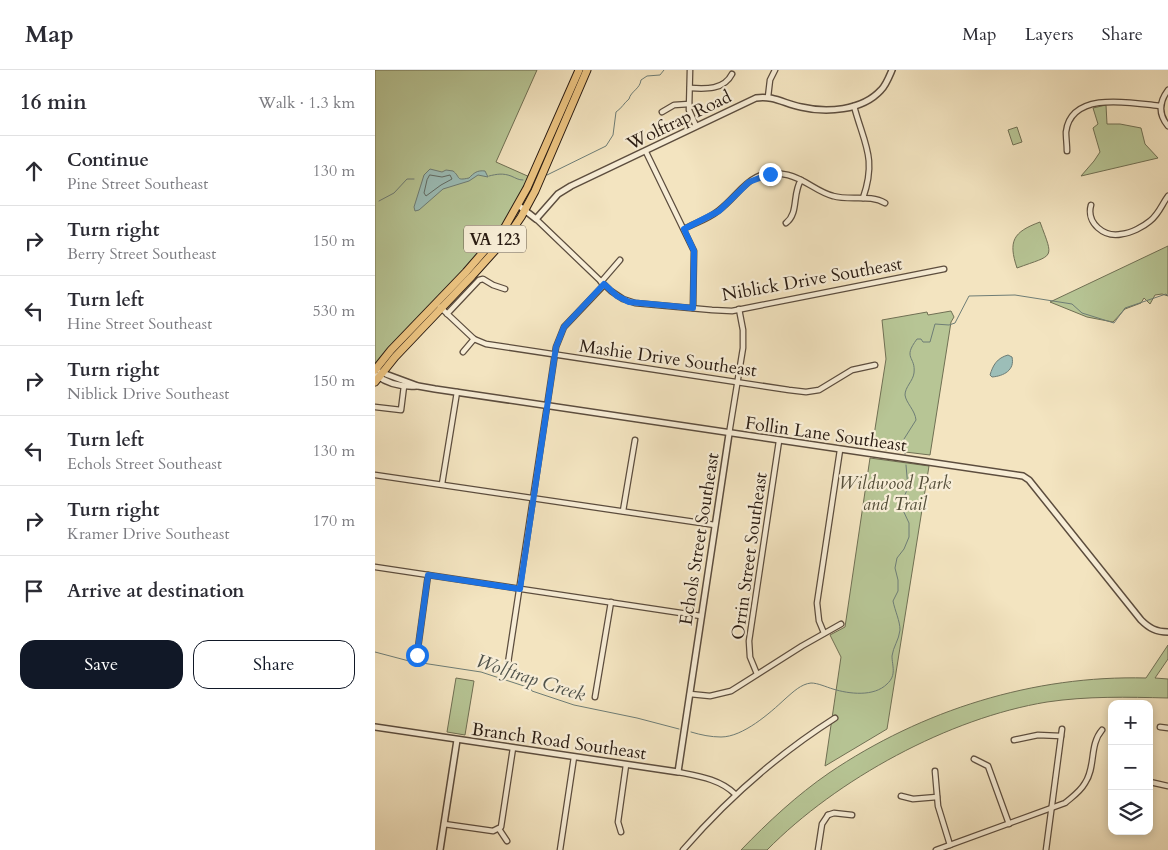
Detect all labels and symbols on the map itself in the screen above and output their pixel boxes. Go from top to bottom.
street label: Wolftrap Road [622,84,736,157]
route end [759,163,782,186]
road number: VA 123 [464,226,526,252]
street label: Niblick Drive Southeast [720,251,904,308]
street label: Mashie Drive Southeast [578,334,759,383]
street label: Follin Lane Southeast [743,411,909,458]
street label: Echols Street Southeast [674,451,726,627]
street label: Orrin Street Southeast [725,470,774,641]
park label: Wildwood Park and Trail [839,471,951,517]
route start [406,644,429,667]
water label: Wolftrap Creek [473,648,589,708]
street label: Branch Road Southeast [470,717,648,766]

